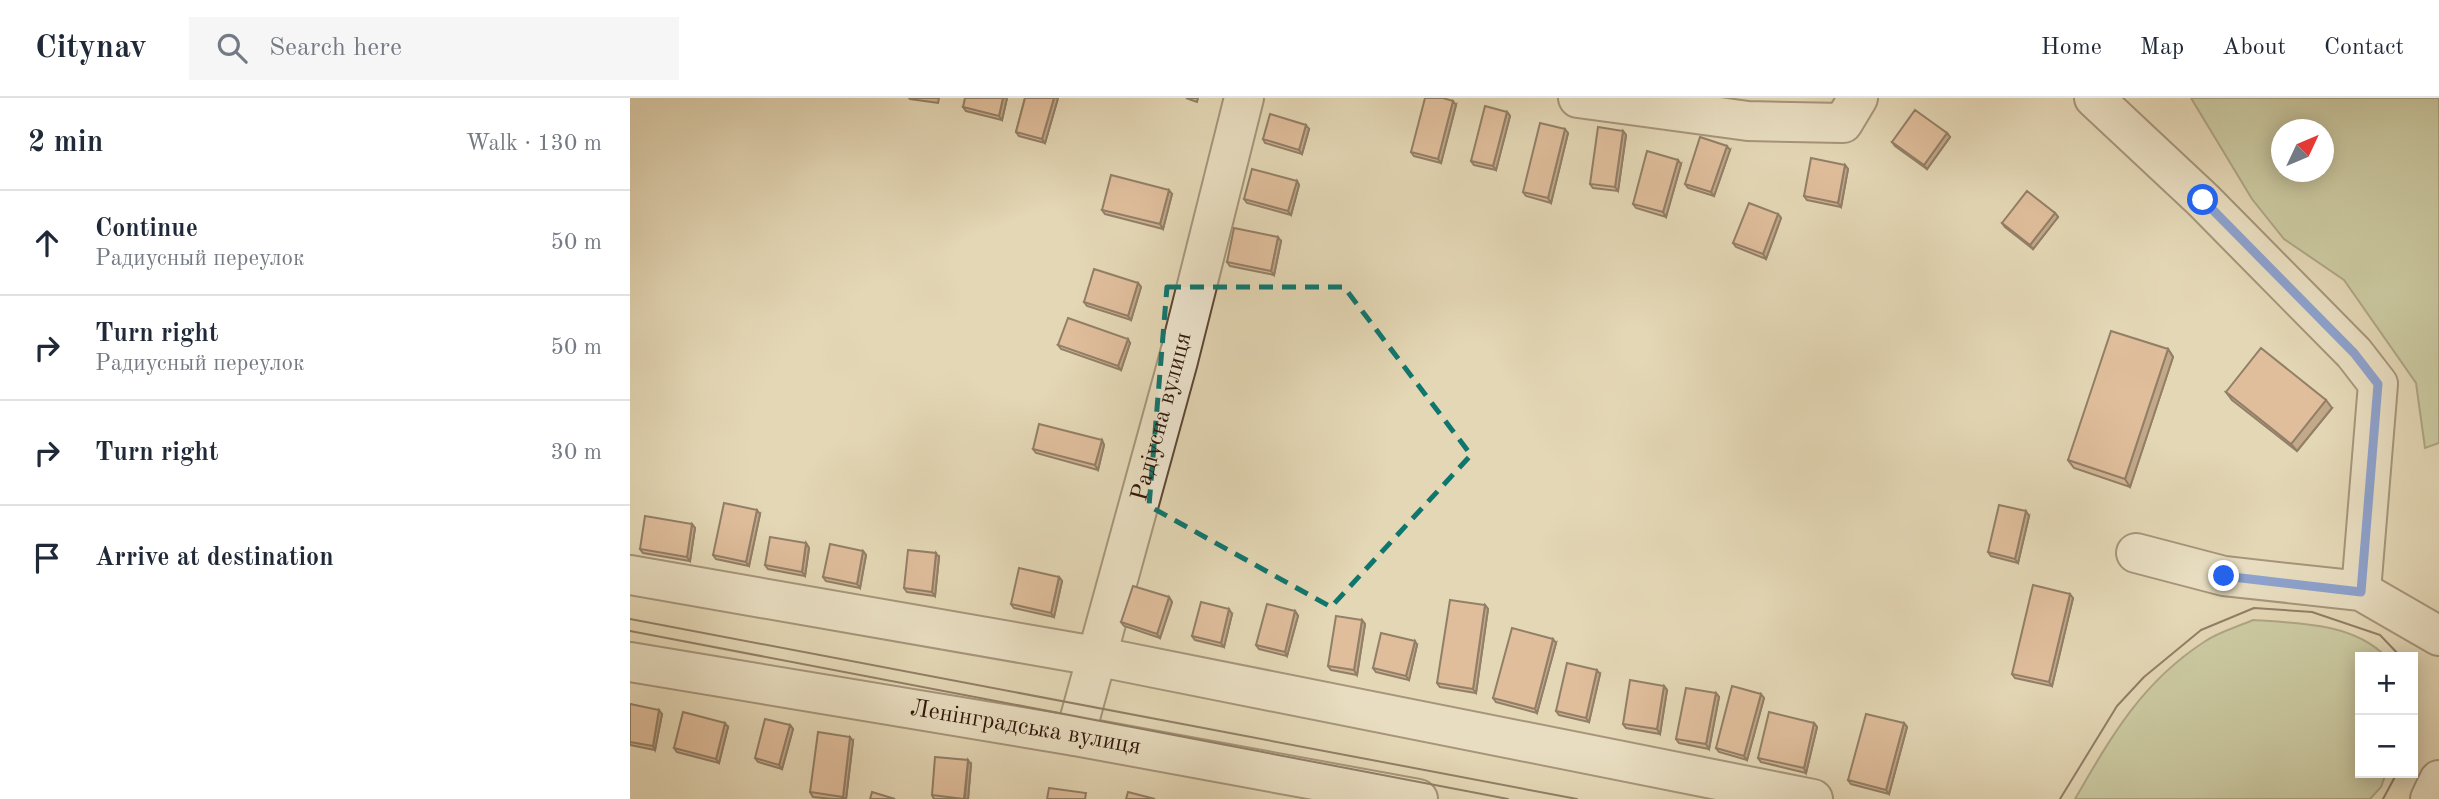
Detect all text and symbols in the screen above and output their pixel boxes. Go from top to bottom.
search box [189,17,679,80]
icon: search [213,29,251,67]
text: Citynav [35,32,147,65]
text: Search here [269,35,402,61]
text: Home [2041,36,2102,60]
text: Map [2140,36,2184,60]
text: About [2222,36,2286,60]
text: Contact [2324,36,2404,60]
north arrow [2271,119,2334,182]
text: 2 min [28,128,103,158]
text: Walk · 130 m [466,132,602,155]
route start [2187,184,2218,215]
text: Continue [95,216,198,242]
icon: ahead [28,224,66,262]
text: 50 m [551,231,602,254]
text: Радиусный переулок [95,247,304,270]
text: Turn right [95,321,218,347]
icon: right [28,329,66,367]
street label: Радіусна вулиця [1128,330,1197,504]
text: 50 m [551,336,602,359]
text: Радиусный переулок [95,352,304,375]
icon: right [28,434,66,472]
text: Turn right [95,440,218,466]
text: 30 m [551,441,602,464]
icon: arrive [28,539,66,577]
text: Arrive at destination [95,545,334,571]
route end [2208,560,2239,591]
map controls [2355,652,2418,778]
button: + [2355,652,2418,715]
street label: Ленінградська вулиця [908,697,1143,760]
button: − [2355,715,2418,778]

